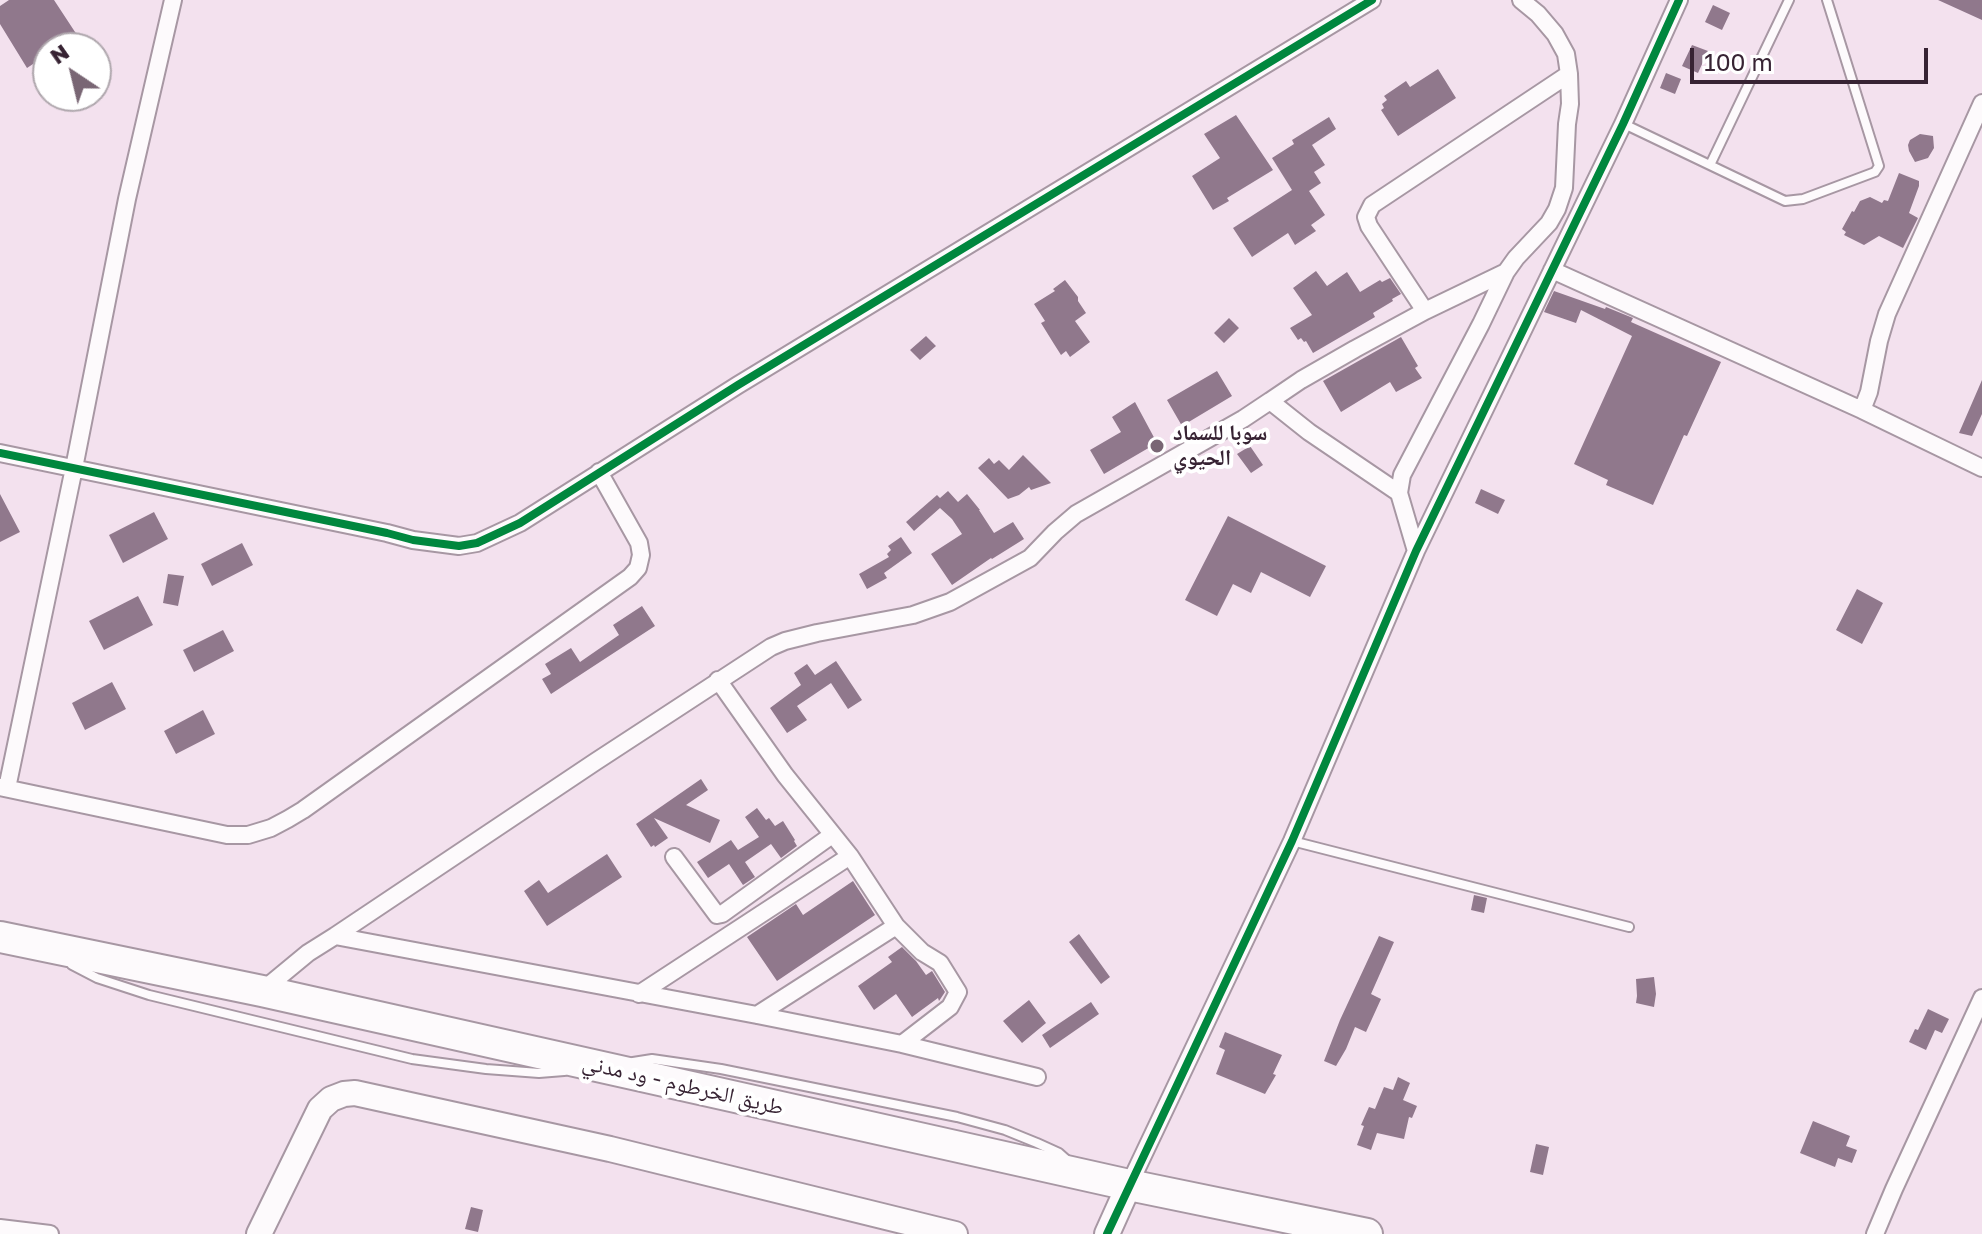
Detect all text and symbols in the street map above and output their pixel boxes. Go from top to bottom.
north arrow [32,32,112,112]
scale bar [1694,32,1932,82]
text: N [44,38,74,69]
text: 100 m [1704,47,1773,76]
place label: سوبا للسماد الحيوي [1173,420,1268,472]
marker: سوبا للسماد الحيوي [1148,437,1166,455]
street label: طريق الخرطوم - ود مدني [580,1049,786,1121]

